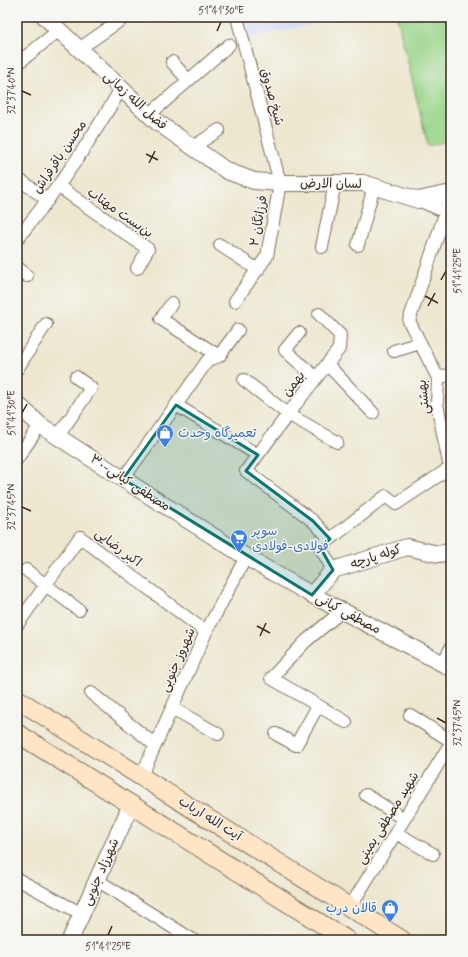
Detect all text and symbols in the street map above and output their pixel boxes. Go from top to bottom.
text: 51°41'30"E [198,4,244,18]
street label: شیخ صدوق [256,66,288,128]
text: 32°37'40"N [5,67,19,114]
street label: فضل الله زمانی [100,68,170,134]
street label: محسن باقرفراش [29,117,91,197]
street label: لسان الارض [300,175,362,193]
street label: بن‌بست مهتاب [84,184,156,242]
street label: فرزانگان ۲ [246,194,272,248]
text: 51°41'25"E [451,248,465,294]
street label: بهمن [279,368,309,400]
street label: بهشتی [414,379,434,415]
text: 51°41'30"E [5,390,19,436]
shop icon: تعمیرگاه وحدت [155,423,175,448]
place label: تعمیرگاه وحدت [178,425,257,442]
street label: ۳۰-مصطفی کیانی [87,451,173,515]
text: 32°37'45"N [5,484,19,530]
place label: سوپر فولادی-فولادی [251,523,329,555]
street label: اکبر رضایی [91,525,145,571]
supermarket icon: سوپر فولادی-فولادی [229,528,249,553]
street label: کوله پارچه [348,541,404,573]
street label: مصطفی کیانی [312,590,384,638]
street label: شهروز جنوبی [156,625,200,695]
text: 32°37'45"N [451,700,465,746]
street label: شهید مصطفی یمینی [353,769,423,867]
street label: آیت الله ارباب [175,793,246,846]
street label: شهرزاد جنوبی [79,836,123,908]
shop icon: قالان درب [380,898,400,923]
place label: قالان درب [326,900,377,917]
text: 51°41'25"E [85,940,131,954]

